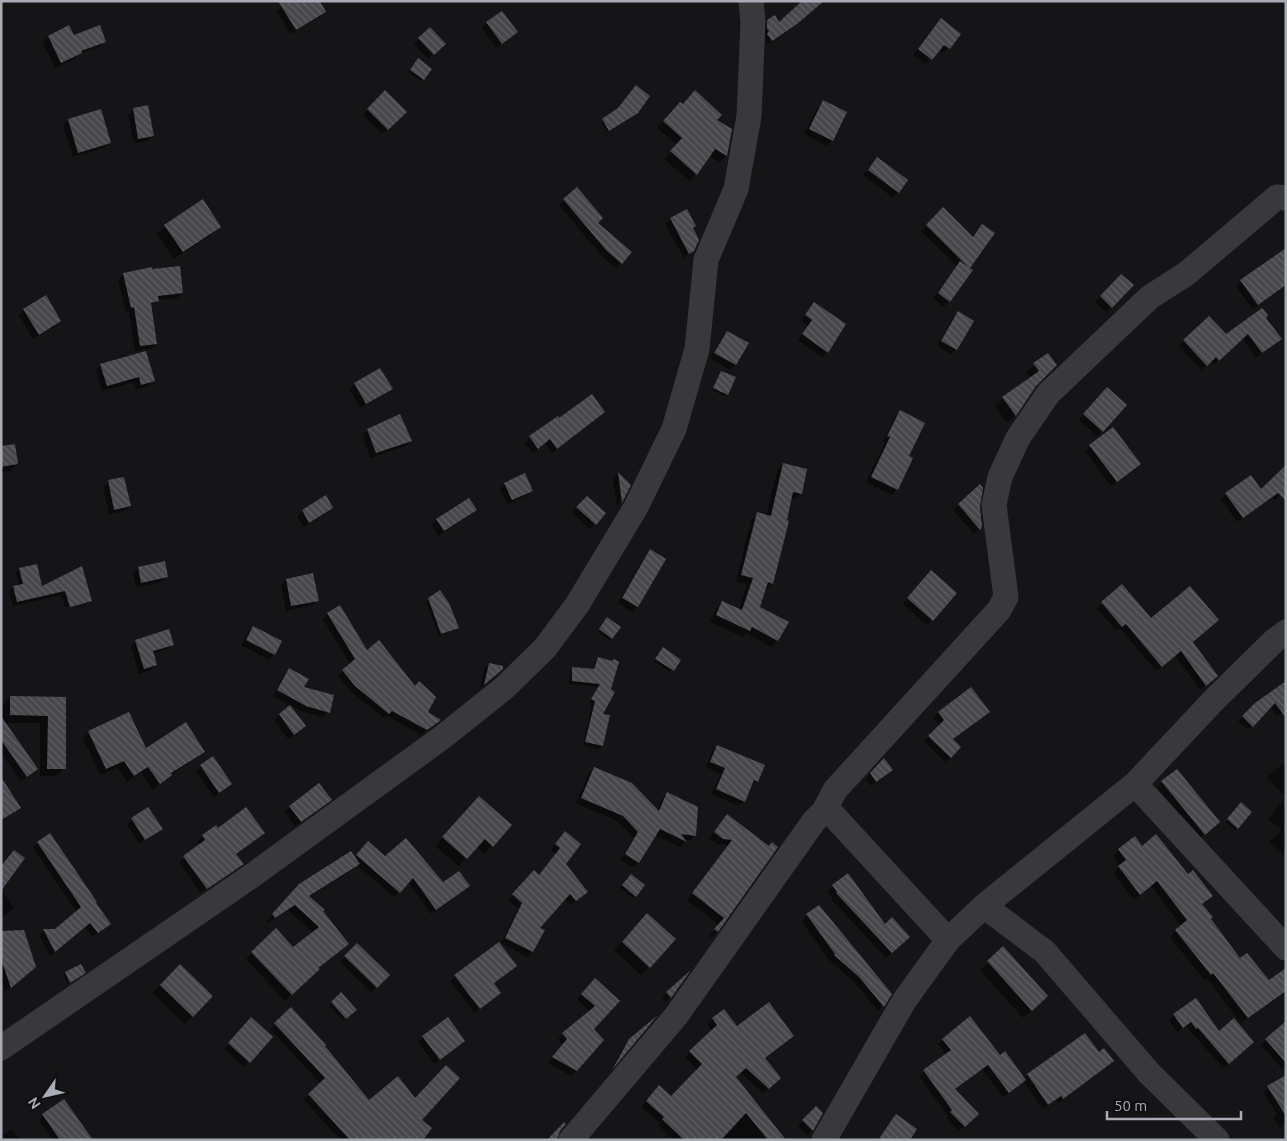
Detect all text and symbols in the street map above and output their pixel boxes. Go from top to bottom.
north arrow [20,1071,70,1121]
scale bar [1107,1088,1241,1120]
text: N [25,1094,44,1112]
text: 50 m [1114,1097,1147,1114]

